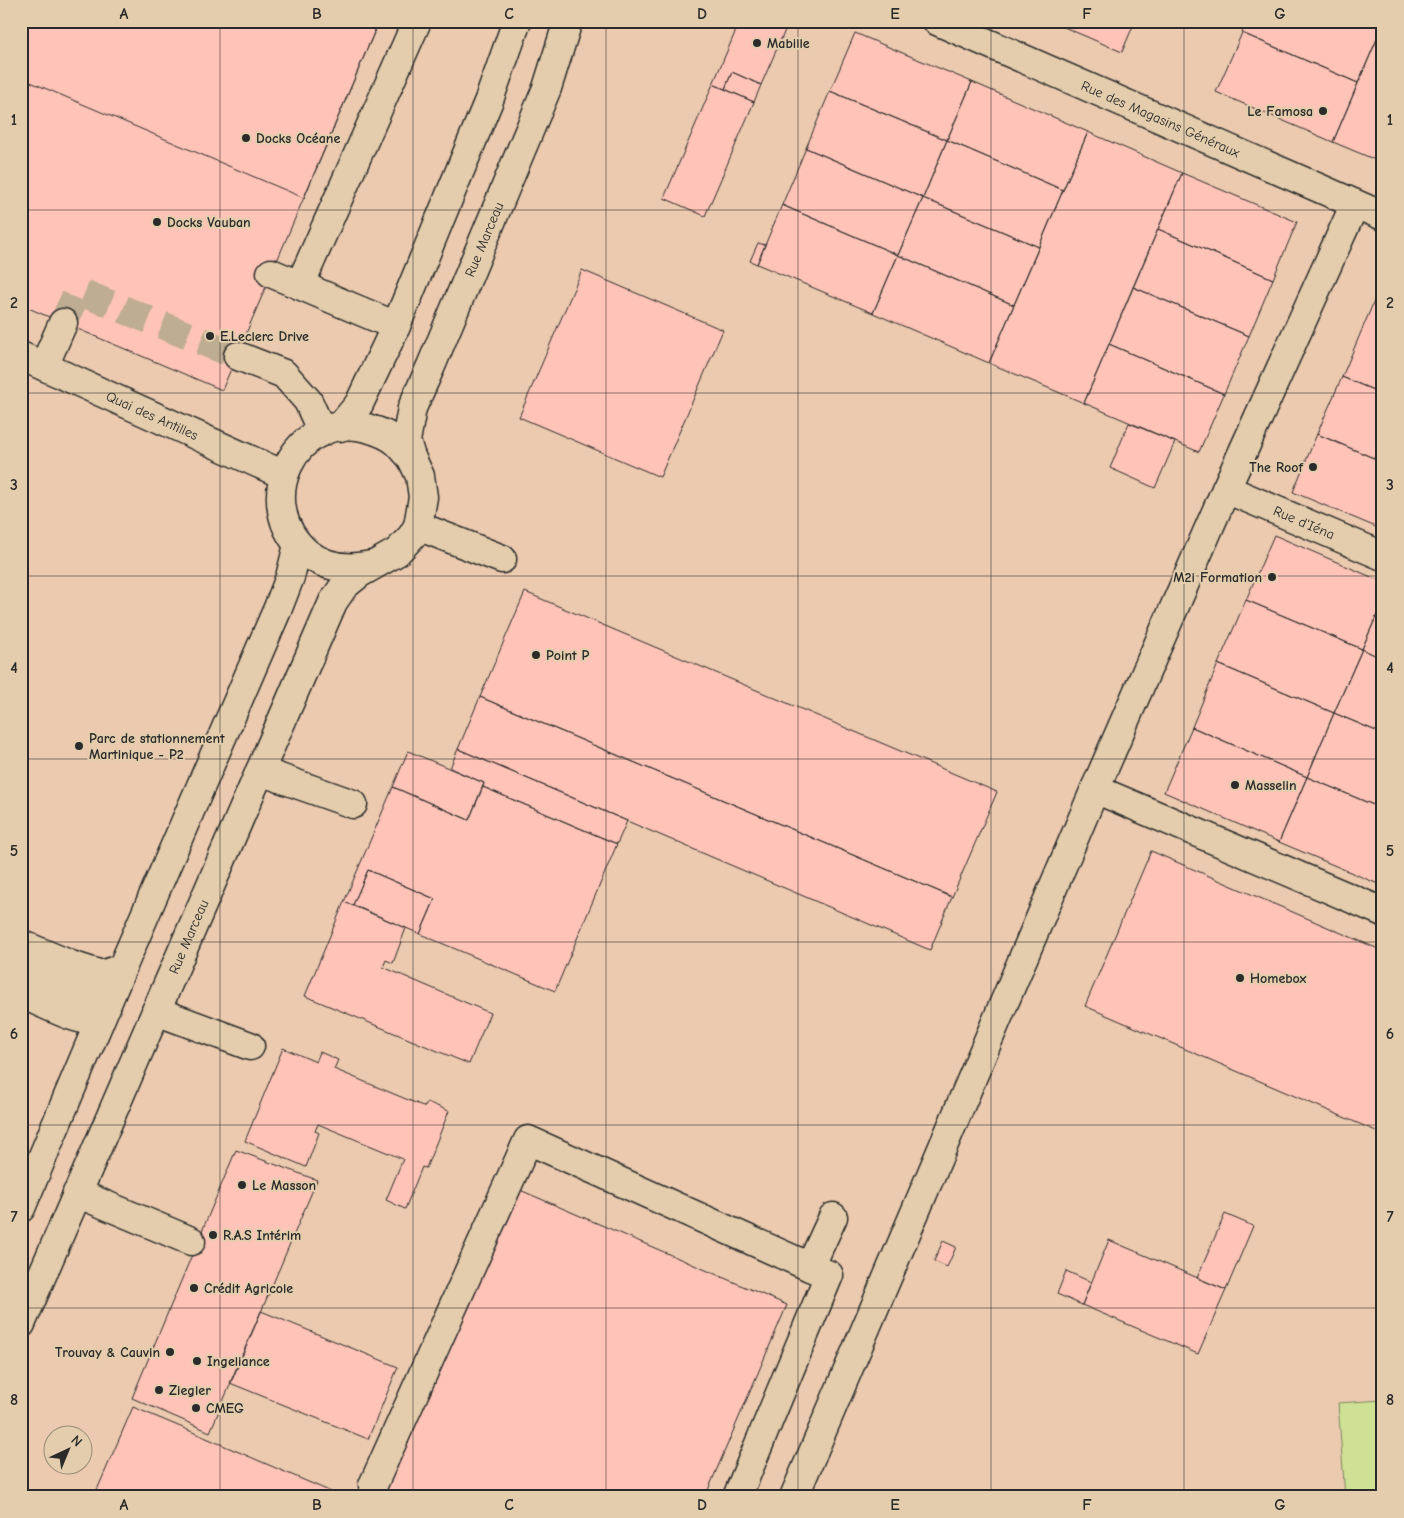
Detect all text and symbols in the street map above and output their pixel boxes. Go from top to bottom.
text: A [120,5,129,23]
text: B [312,5,322,23]
text: C [504,5,514,23]
text: D [697,5,707,23]
text: E [890,5,900,23]
text: F [1082,5,1092,23]
text: G [1274,5,1286,23]
place label: Mabille [767,35,810,52]
marker: Mabille [751,37,763,49]
street label: Rue des Magasins Généraux [1079,77,1243,161]
place label: Le Famosa [1247,103,1313,120]
marker: Le Famosa [1317,105,1329,117]
text: 1 [11,111,17,129]
text: 1 [1387,111,1393,129]
place label: Docks Océane [256,130,340,147]
marker: Docks Océane [240,132,252,144]
street label: Rue Marceau [461,199,507,279]
place label: Docks Vauban [167,214,251,231]
marker: Docks Vauban [151,216,163,228]
text: 2 [10,294,18,312]
text: 2 [1386,294,1394,312]
place label: E.Leclerc Drive [220,328,309,345]
marker: E.Leclerc Drive [204,330,216,342]
street label: Quai des Antilles [103,387,201,444]
place label: The Roof [1249,459,1303,476]
marker: The Roof [1307,461,1319,473]
text: 3 [10,476,18,494]
text: 3 [1386,476,1394,494]
street label: Rue d'Iéna [1271,502,1337,543]
place label: M2i Formation [1173,569,1262,586]
marker: M2i Formation [1266,571,1278,583]
place label: Point P [546,647,590,664]
marker: Point P [530,649,542,661]
text: 4 [10,659,18,677]
text: 4 [1386,659,1394,677]
place label: Parc de stationnement Martinique - P2 [89,730,225,763]
marker: Parc de stationnement Martinique - P2 [73,740,85,752]
place label: Masselin [1245,777,1296,794]
marker: Masselin [1229,779,1241,791]
text: 5 [10,842,18,860]
text: 5 [1386,842,1394,860]
street label: Rue Marceau [165,897,212,976]
place label: Homebox [1250,970,1306,987]
marker: Homebox [1234,972,1246,984]
text: 6 [10,1025,18,1043]
text: 6 [1386,1025,1394,1043]
place label: Le Masson [252,1177,316,1194]
marker: Le Masson [236,1179,248,1191]
text: 7 [10,1208,18,1226]
text: 7 [1386,1208,1394,1226]
place label: R.A.S Intérim [223,1227,301,1244]
marker: R.A.S Intérim [207,1229,219,1241]
place label: Crédit Agricole [204,1280,293,1297]
marker: Crédit Agricole [188,1282,200,1294]
place label: Trouvay & Cauvin [55,1344,160,1361]
marker: Trouvay & Cauvin [164,1346,176,1358]
place label: Ingeliance [207,1353,270,1370]
marker: Ingeliance [191,1355,203,1367]
place label: Ziegler [169,1382,211,1399]
marker: Ziegler [153,1384,165,1396]
text: 8 [10,1391,18,1409]
text: 8 [1386,1391,1394,1409]
place label: CMEG [206,1400,244,1417]
marker: CMEG [190,1402,202,1414]
north arrow [42,1426,92,1476]
text: N [67,1432,86,1450]
text: A [120,1496,129,1514]
text: B [312,1496,322,1514]
text: C [504,1496,514,1514]
text: D [697,1496,707,1514]
text: E [890,1496,900,1514]
text: F [1082,1496,1092,1514]
text: G [1274,1496,1286,1514]

